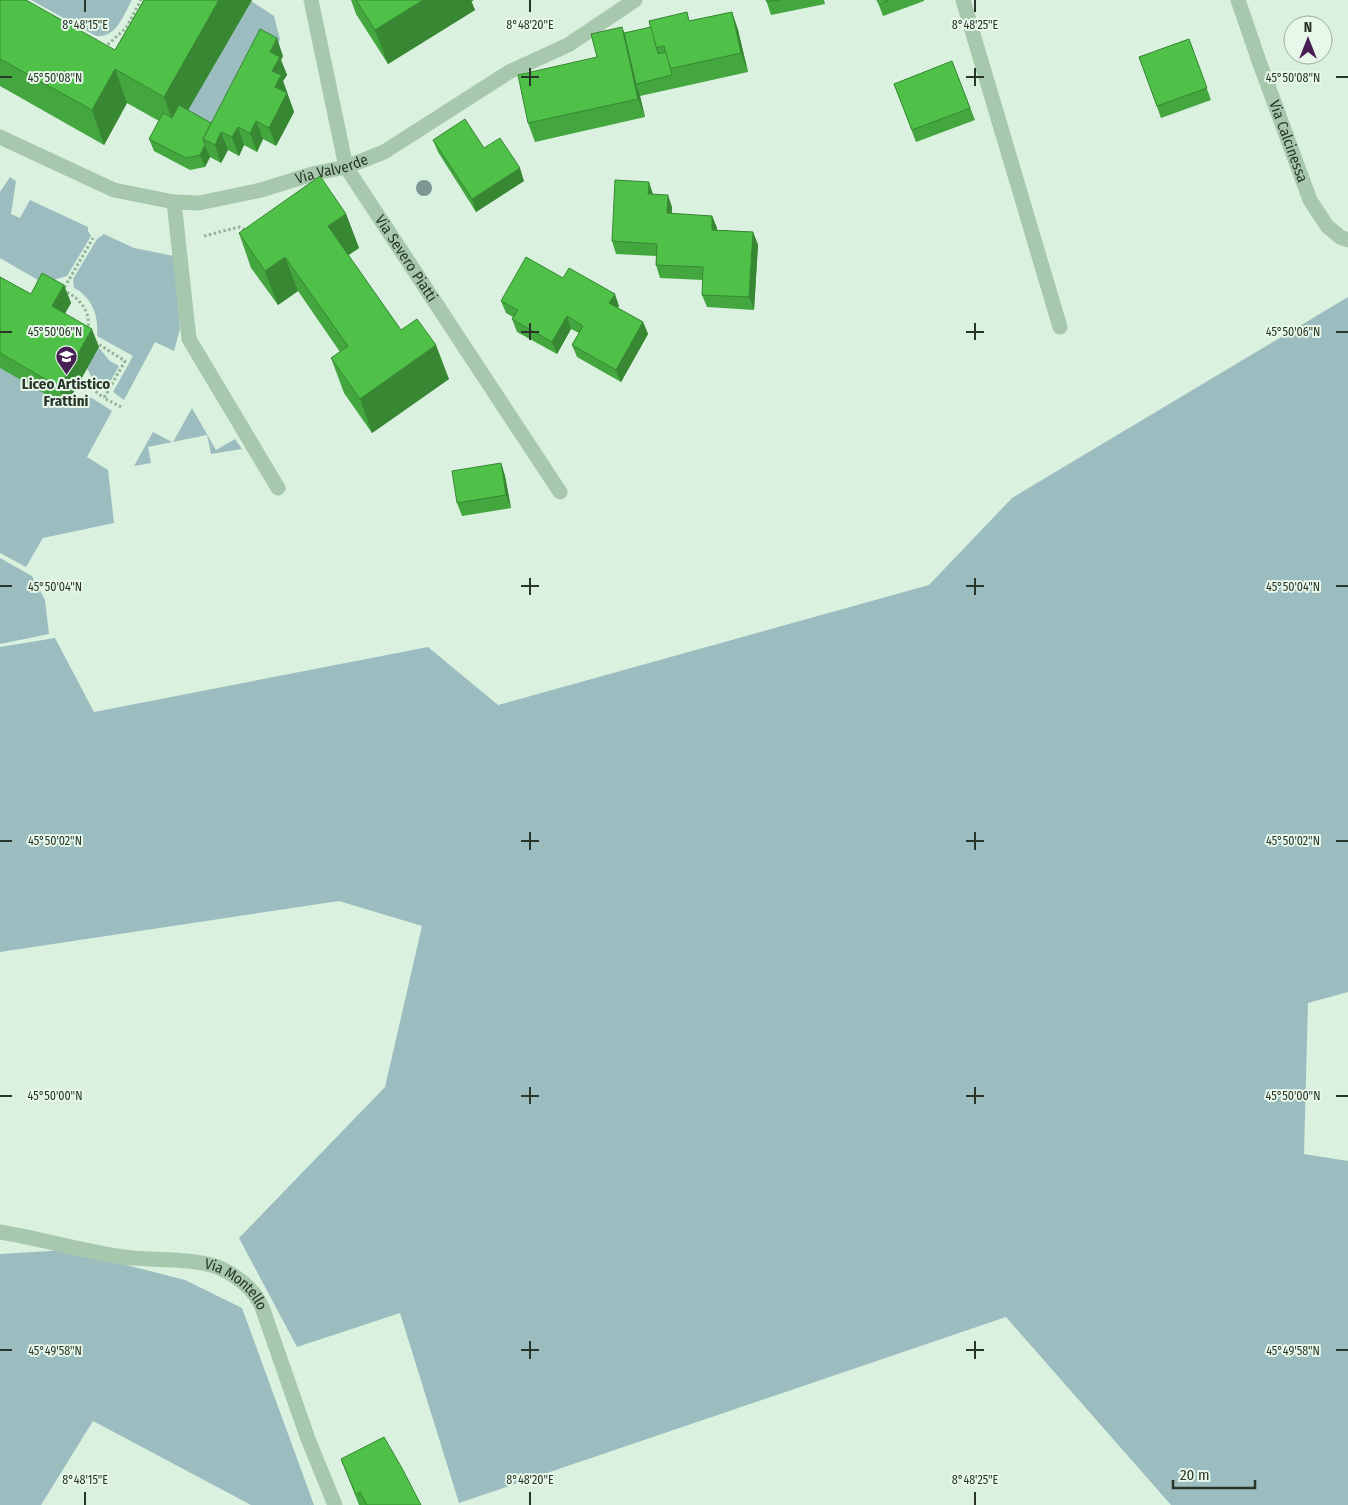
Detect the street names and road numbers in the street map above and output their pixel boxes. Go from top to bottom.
street label: Via Calcinessa [1265,98,1312,185]
street label: Via Valverde [293,150,371,188]
street label: Via Severo Piatti [371,212,441,305]
street label: Via Montello [203,1255,271,1313]

